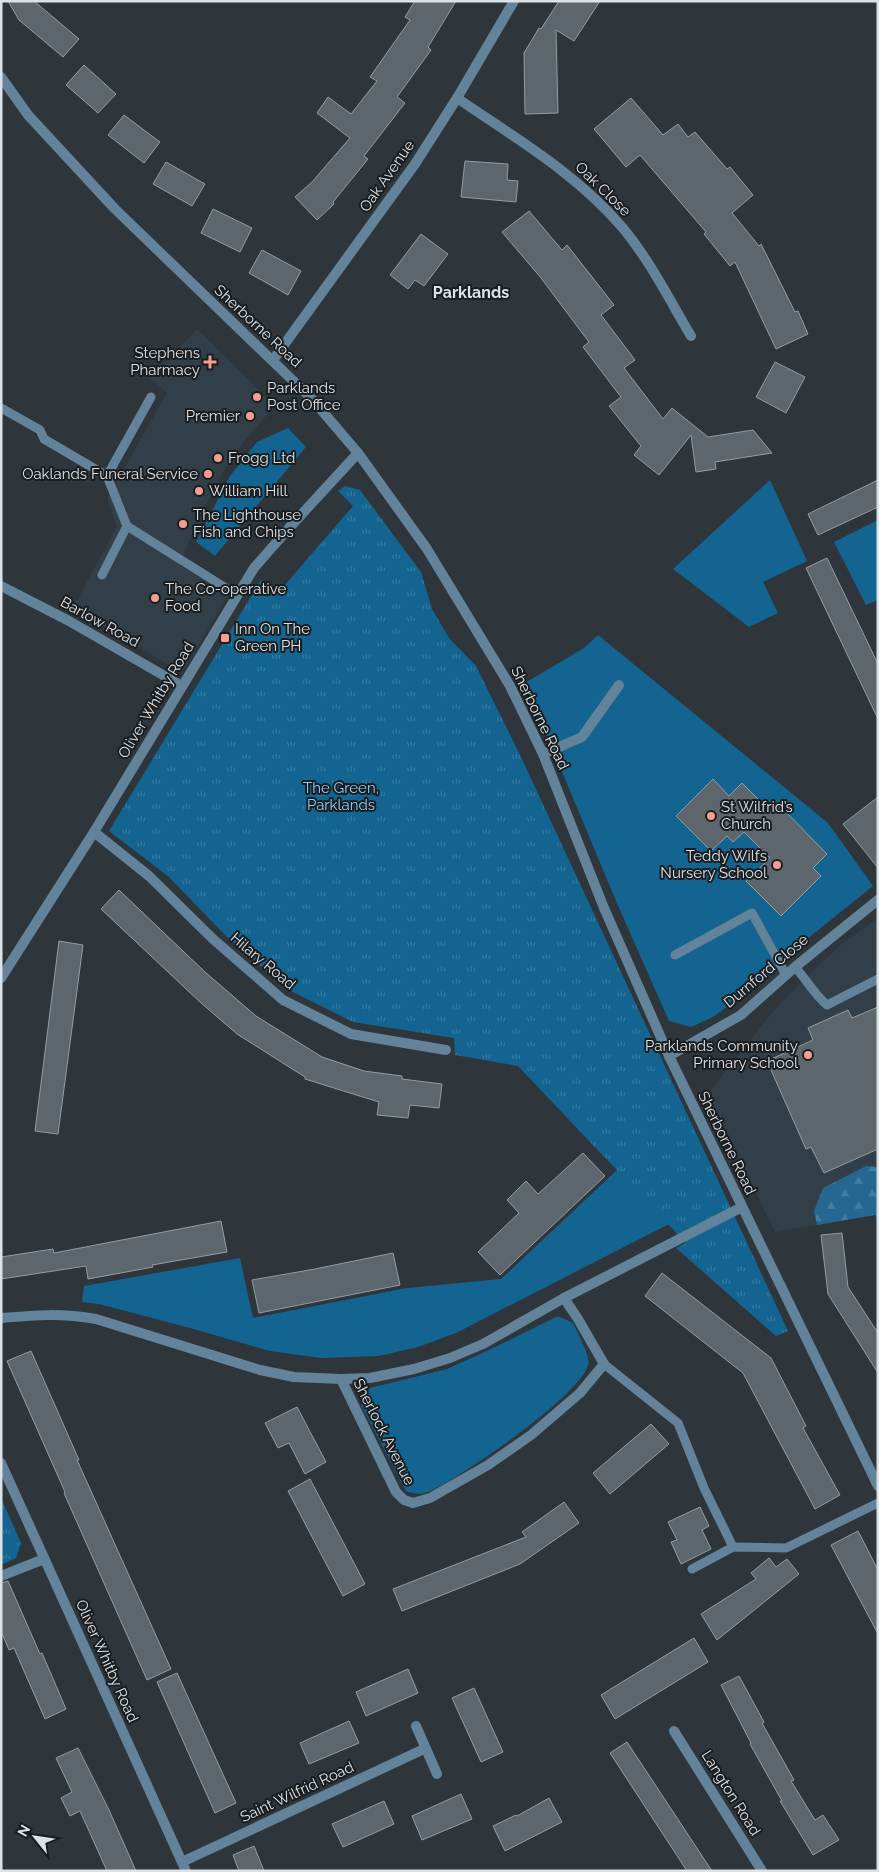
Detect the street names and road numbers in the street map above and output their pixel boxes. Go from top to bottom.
street label: Oak Avenue [356,137,418,215]
street label: Oak Close [571,158,635,220]
street label: Sherborne Road [211,281,305,371]
street label: Barlow Road [57,593,143,651]
street label: Oliver Whitby Road [114,639,198,761]
street label: Sherborne Road [507,663,573,773]
street label: Hilary Road [227,929,299,993]
street label: Durnford Close [720,930,812,1012]
street label: Sherborne Road [694,1088,760,1198]
street label: Sherlock Avenue [349,1376,419,1488]
street label: Oliver Whitby Road [72,1597,142,1725]
street label: Langton Road [698,1747,764,1839]
street label: Saint Wilfrid Road [237,1758,357,1826]

